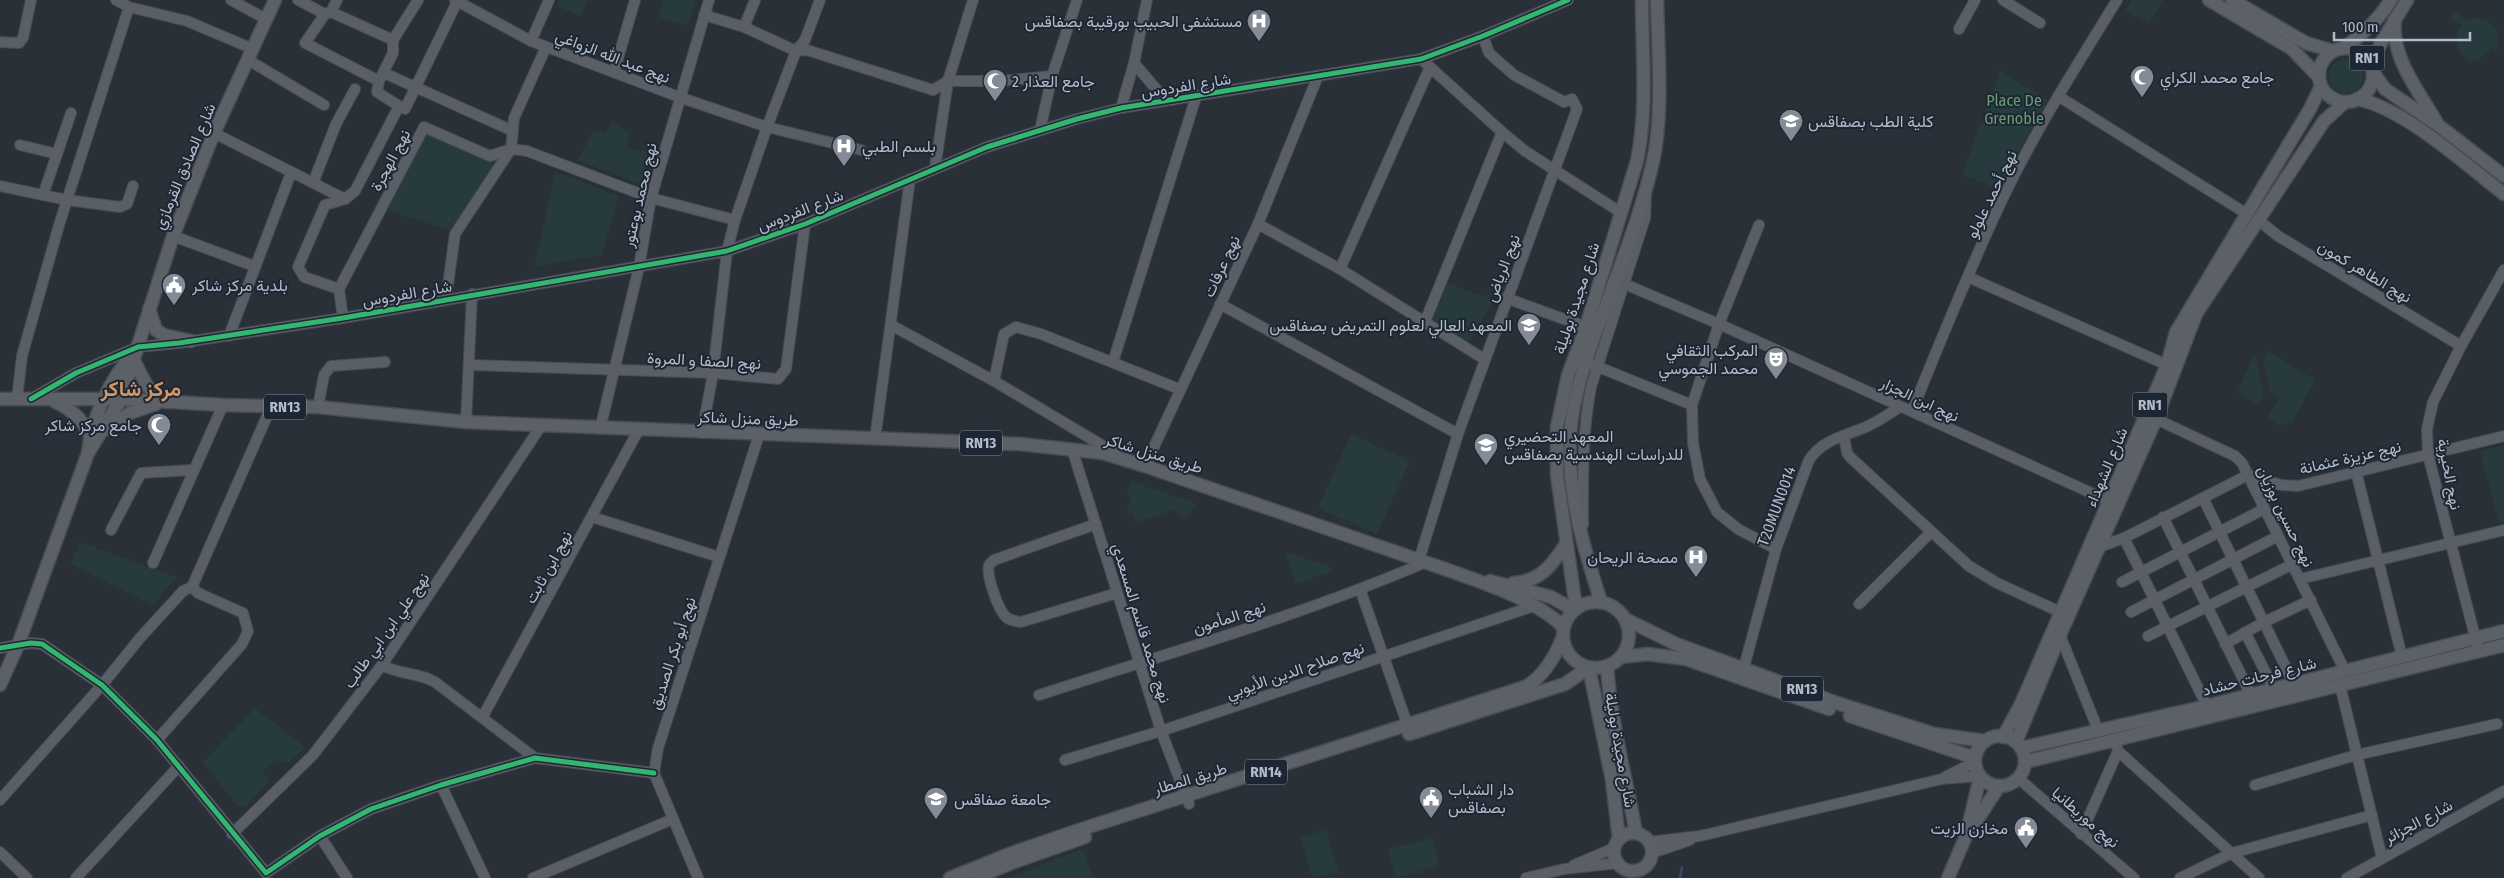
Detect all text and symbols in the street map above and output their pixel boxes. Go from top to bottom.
hospital icon: مستشفى الحبيب بورقيبة بصفاقس [1246,8,1272,42]
scale bar [2334,10,2470,42]
place label: مستشفى الحبيب بورقيبة بصفاقس [1025,12,1242,32]
text: 100 m [2342,18,2379,36]
street label: نهج عبد الله الزواغي [551,26,673,91]
road number: RN1 [2350,46,2384,70]
mosque icon: جامع محمد الكراي [2129,64,2155,98]
mosque icon: جامع العذار 2 [982,68,1008,102]
place label: جامع محمد الكراي [2160,68,2275,91]
street label: شارع الفردوس [1140,69,1233,104]
place label: جامع العذار 2 [1012,72,1095,93]
park label: Place De Grenoble [1984,91,2044,128]
street label: شارع الصادق القرمازي [149,100,223,234]
school or university icon: كلية الطب بصفاقس [1778,108,1804,142]
place label: كلية الطب بصفاقس [1808,112,1934,132]
street label: نهج الهجرة [366,126,416,195]
hospital icon: بلسم الطبي [831,133,857,167]
place label: بلسم الطبي [862,137,936,160]
street label: نهج محمد بوعتور [618,141,663,251]
street label: نهج أحمد علولو [1962,147,2023,242]
street label: شارع الفردوس [754,185,847,237]
street label: نهج عرفات [1199,232,1246,301]
street label: نهج الرياض [1481,232,1526,305]
street label: نهج الطاهر كمون [2313,236,2415,309]
street label: شارع مجيدة بوليلة [1549,240,1605,357]
public building icon: بلدية مركز شاكر [161,272,187,306]
place label: بلدية مركز شاكر [191,276,288,296]
street label: شارع الفردوس [361,276,454,313]
school or university icon: المعهد العالي لعلوم التمريض بصفاقس [1516,312,1542,346]
place label: المعهد العالي لعلوم التمريض بصفاقس [1269,316,1512,339]
place label: المركب الثقافي محمد الجموسي [1659,341,1758,382]
theatre icon: المركب الثقافي محمد الجموسي [1763,346,1789,380]
street label: نهج الصفا و المروة [646,348,761,375]
street label: نهج ابن الجزار [1876,373,1962,428]
district label: مركز شاكر [100,376,181,402]
road number: RN1 [2132,392,2168,418]
road number: RN13 [264,394,306,420]
street label: طريق منزل شاكر [696,407,799,431]
mosque icon: جامع مركز شاكر [146,412,172,446]
place label: جامع مركز شاكر [44,416,142,437]
street label: شارع الشهداء [2081,425,2134,511]
place label: المعهد التحضيري للدراسات الهندسية بصفاقس [1504,427,1683,465]
street label: طريق منزل شاكر [1101,429,1205,478]
road number: RN13 [960,430,1002,456]
school or university icon: المعهد التحضيري للدراسات الهندسية بصفاقس [1473,432,1499,466]
street label: نهج عزيزة عثمانة [2297,437,2403,480]
street label: نهج الخيرية [2431,437,2466,512]
street label: نهج حسين بوزيان [2251,462,2318,571]
street label: T20MUN0014 [1753,463,1800,549]
street label: نهج ابن ثابت [521,528,578,608]
street label: نهج محمد قاسم المسعدي [1104,541,1175,707]
hospital icon: مصحة الريحان [1683,544,1709,578]
place label: مصحة الريحان [1587,548,1678,568]
street label: نهج علي ابن ابي طالب [339,569,437,694]
street label: نهج أبو بكر الصديق [645,594,702,713]
street label: نهج المأمون [1190,597,1269,640]
street label: نهج صلاح الدين الأيوبي [1224,638,1368,707]
street label: شارع فرحات حشاد [2200,653,2319,702]
road number: RN13 [1781,676,1823,702]
street label: شارع مجيدة بوليلة [1599,691,1640,809]
street label: طريق المطار [1150,758,1229,800]
road number: RN14 [1245,760,1287,784]
place label: دار الشباب بصفاقس [1448,780,1514,818]
street label: نهج موريطانيا [2047,783,2123,853]
public building icon: دار الشباب بصفاقس [1418,785,1444,819]
school or university icon: جامعة صفاقس [923,786,949,820]
place label: جامعة صفاقس [954,790,1052,810]
street label: شارع الجزائر [2380,795,2457,850]
public building icon: مخازن الزيت [2013,815,2039,849]
place label: مخازن الزيت [1930,819,2008,839]

